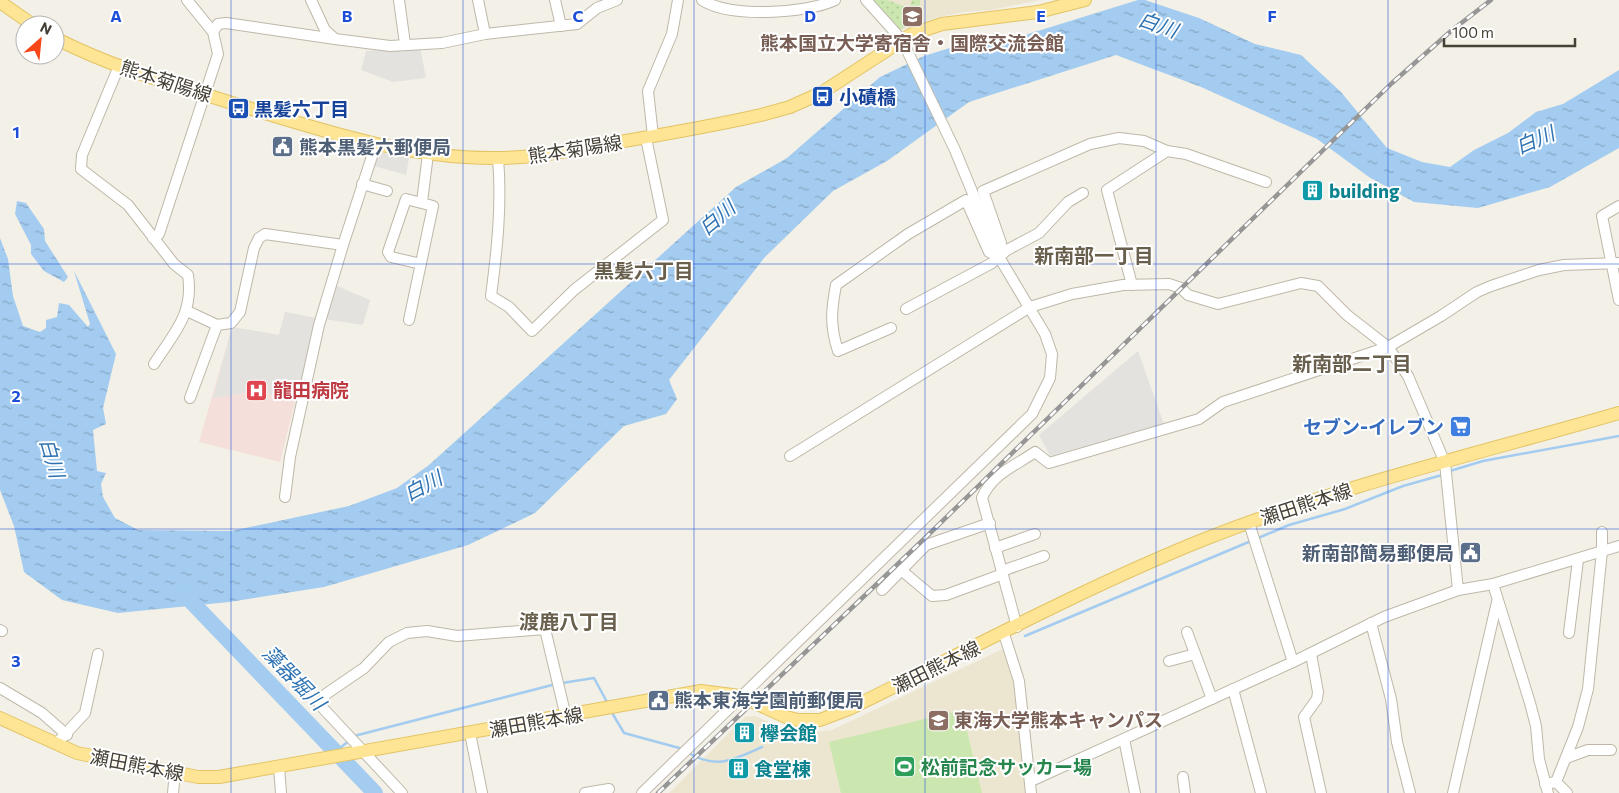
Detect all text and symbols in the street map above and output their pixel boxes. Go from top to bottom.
school or university icon: 熊本国立大学寄宿舎・国際交流会館 [900,5,924,29]
text: A [110,6,122,25]
text: B [342,6,353,25]
text: C [573,6,584,25]
text: D [804,6,816,25]
text: E [1036,6,1046,25]
water label: 白川 [1136,6,1183,43]
text: F [1267,6,1277,25]
north arrow [15,15,65,65]
scale bar [1444,15,1575,47]
text: N [38,18,55,38]
text: 100 m [1452,23,1494,41]
place label: 熊本国立大学寄宿舎・国際交流会館 [760,31,1064,54]
street label: 熊本菊陽線 [117,55,215,106]
bus stop icon: 小磧橋 [811,85,835,109]
place label: 小磧橋 [839,85,896,108]
bus stop icon: 黒髪六丁目 [226,97,250,121]
place label: 黒髪六丁目 [254,97,349,120]
water label: 白川 [1512,119,1560,158]
text: 1 [12,122,20,141]
street label: 熊本菊陽線 [526,130,624,167]
public building icon: 熊本黒髪六郵便局 [271,135,295,159]
place label: 熊本黒髪六郵便局 [299,135,451,158]
building icon: building [1301,179,1325,203]
place label: building [1329,179,1400,202]
water label: 白川 [693,194,741,239]
district label: 新南部一丁目 [1034,243,1154,267]
district label: 黒髪六丁目 [594,258,694,282]
district label: 新南部二丁目 [1292,351,1412,375]
hospital icon: 龍田病院 [245,378,269,402]
place label: 龍田病院 [273,378,349,401]
text: 2 [11,386,21,405]
place label: セブン-イレブン [1303,415,1444,438]
supermarket icon: セブン-イレブン [1448,415,1472,439]
water label: 白川 [36,435,71,482]
water label: 白川 [399,464,448,505]
street label: 瀬田熊本線 [1257,478,1355,529]
place label: 新南部簡易郵便局 [1302,541,1454,564]
public building icon: 新南部簡易郵便局 [1458,541,1482,565]
district label: 渡鹿八丁目 [519,609,619,633]
street label: 瀬田熊本線 [888,635,984,698]
water label: 藻器堀川 [258,640,333,716]
text: 3 [11,651,21,670]
public building icon: 熊本東海学園前郵便局 [646,688,670,712]
place label: 熊本東海学園前郵便局 [674,688,864,711]
street label: 瀬田熊本線 [487,702,585,741]
school or university icon: 東海大学熊本キャンパス [926,708,950,732]
place label: 東海大学熊本キャンパス [954,708,1163,731]
building icon: 欅会館 [732,721,756,745]
place label: 欅会館 [760,721,817,744]
street label: 瀬田熊本線 [88,744,186,785]
sports icon: 松前記念サッカー場 [893,755,917,779]
place label: 松前記念サッカー場 [921,755,1092,778]
building icon: 食堂棟 [726,757,750,781]
place label: 食堂棟 [754,757,811,780]

